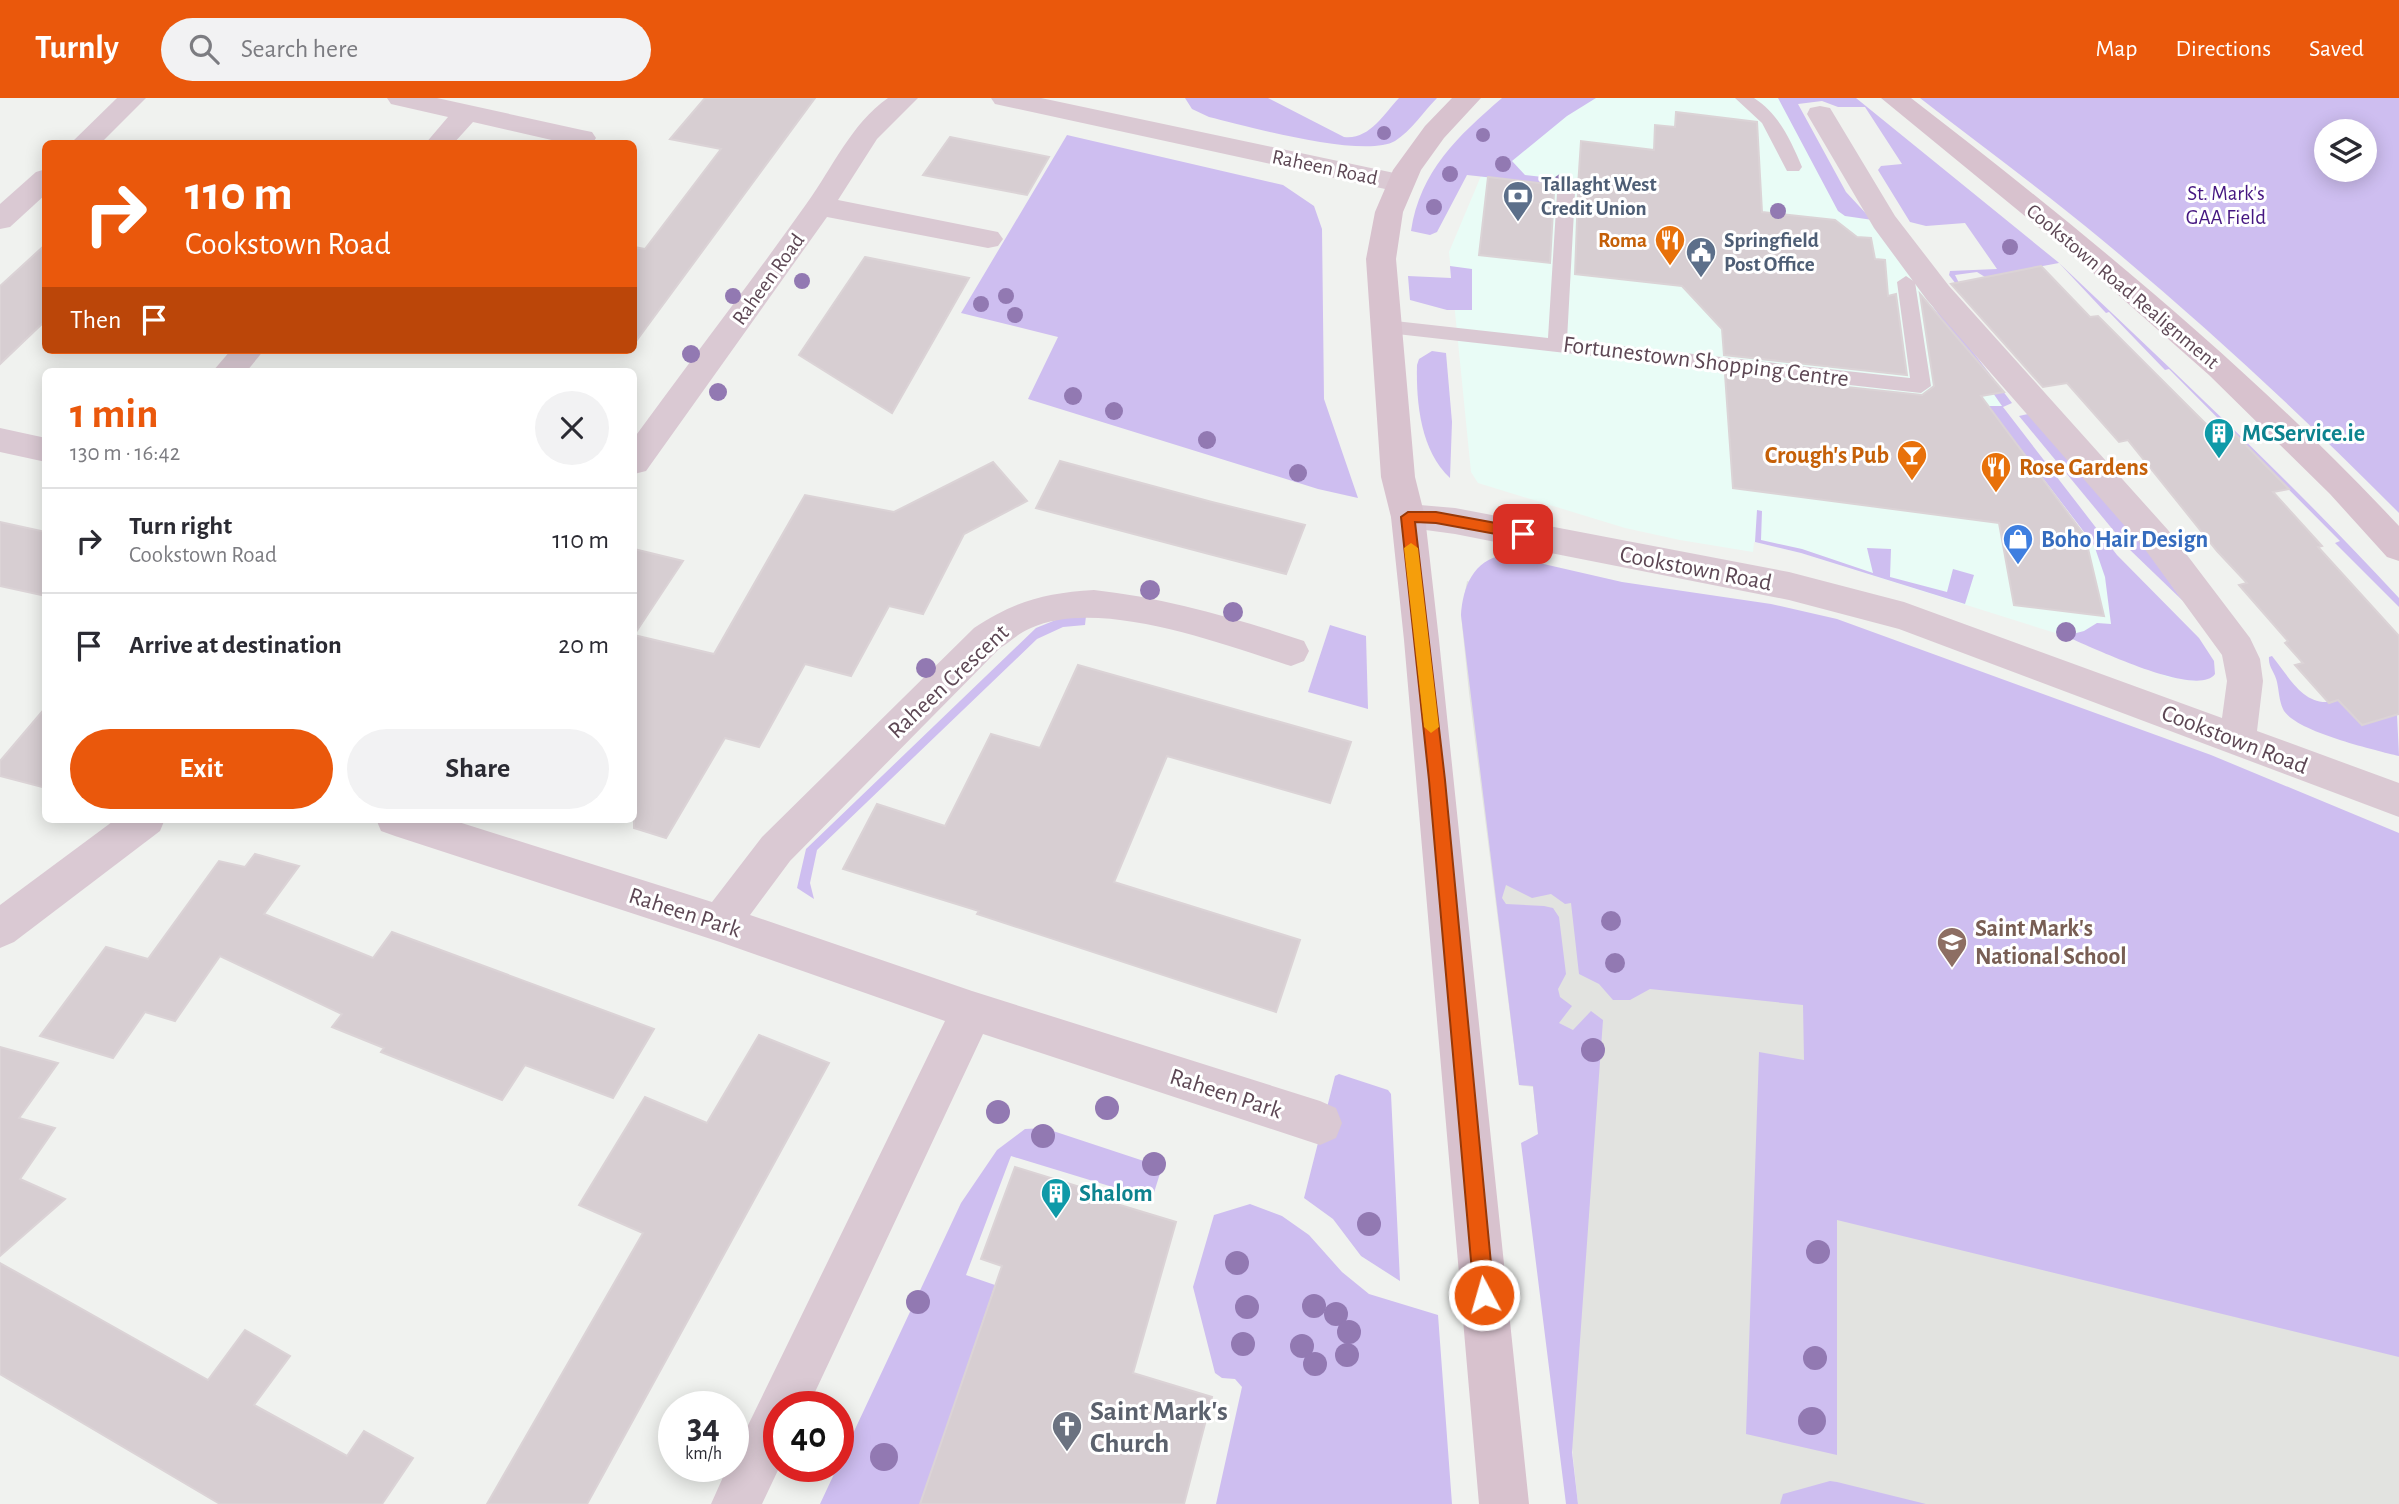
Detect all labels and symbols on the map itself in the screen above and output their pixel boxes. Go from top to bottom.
street label: Raheen Road [1270,146,1380,189]
place label: Tallaght West Credit Union [1541,174,1657,219]
bank icon: Tallaght West Credit Union [1501,179,1535,223]
park label: St. Mark's GAA Field [2186,183,2266,228]
street label: Cookstown Road Realignment [2022,200,2223,373]
restaurant icon: Roma [1653,223,1687,267]
street label: Raheen Road [728,230,808,329]
place label: Roma [1598,230,1647,251]
place label: Springfield Post Office [1724,230,1819,275]
public building icon: Springfield Post Office [1684,235,1718,279]
street label: Fortunestown Shopping Centre [1562,333,1850,391]
building icon: MCService.ie [2202,416,2236,460]
place label: MCService.ie [2242,422,2365,446]
bar icon: Crough's Pub [1895,438,1929,482]
place label: Crough's Pub [1765,444,1889,468]
restaurant icon: Rose Gardens [1979,450,2013,494]
place label: Rose Gardens [2019,456,2148,480]
pin [1493,504,1553,564]
shop icon: Boho Hair Design [2001,522,2035,566]
place label: Boho Hair Design [2041,528,2208,552]
street label: Cookstown Road [1618,542,1774,595]
street label: Raheen Crescent [884,620,1014,743]
street label: Cookstown Road [2158,701,2311,779]
street label: Raheen Park [626,884,744,942]
place label: Saint Mark's National School [1975,917,2127,969]
school or university icon: Saint Mark's National School [1935,925,1969,969]
street label: Raheen Park [1167,1065,1285,1123]
building icon: Shalom [1039,1176,1073,1220]
place label: Shalom [1079,1182,1153,1206]
position arrow [1447,1258,1521,1332]
speed limit sign: 40 [763,1391,854,1482]
place label: Saint Mark's Church [1090,1398,1228,1458]
church icon: Saint Mark's Church [1050,1409,1084,1453]

